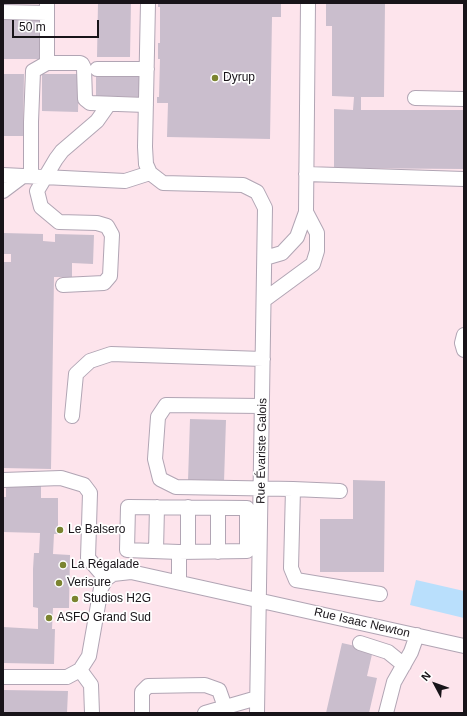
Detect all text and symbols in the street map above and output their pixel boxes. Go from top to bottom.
scale bar [14,12,101,38]
text: 50 m [19,20,46,34]
place label: Dyrup [223,71,255,85]
marker: Dyrup [210,73,220,83]
street label: Rue Évariste Galois [254,398,270,504]
place label: Le Balsero [68,523,125,537]
marker: Le Balsero [55,525,65,535]
place label: La Régalade [71,558,139,572]
marker: La Régalade [58,560,68,570]
place label: Verisure [67,576,111,590]
marker: Verisure [54,578,64,588]
place label: Studios H2G [83,592,151,606]
marker: Studios H2G [70,594,80,604]
street label: Rue Isaac Newton [313,605,411,641]
place label: ASFO Grand Sud [57,611,151,625]
marker: ASFO Grand Sud [44,613,54,623]
north arrow [415,664,455,704]
text: N [419,669,433,683]

